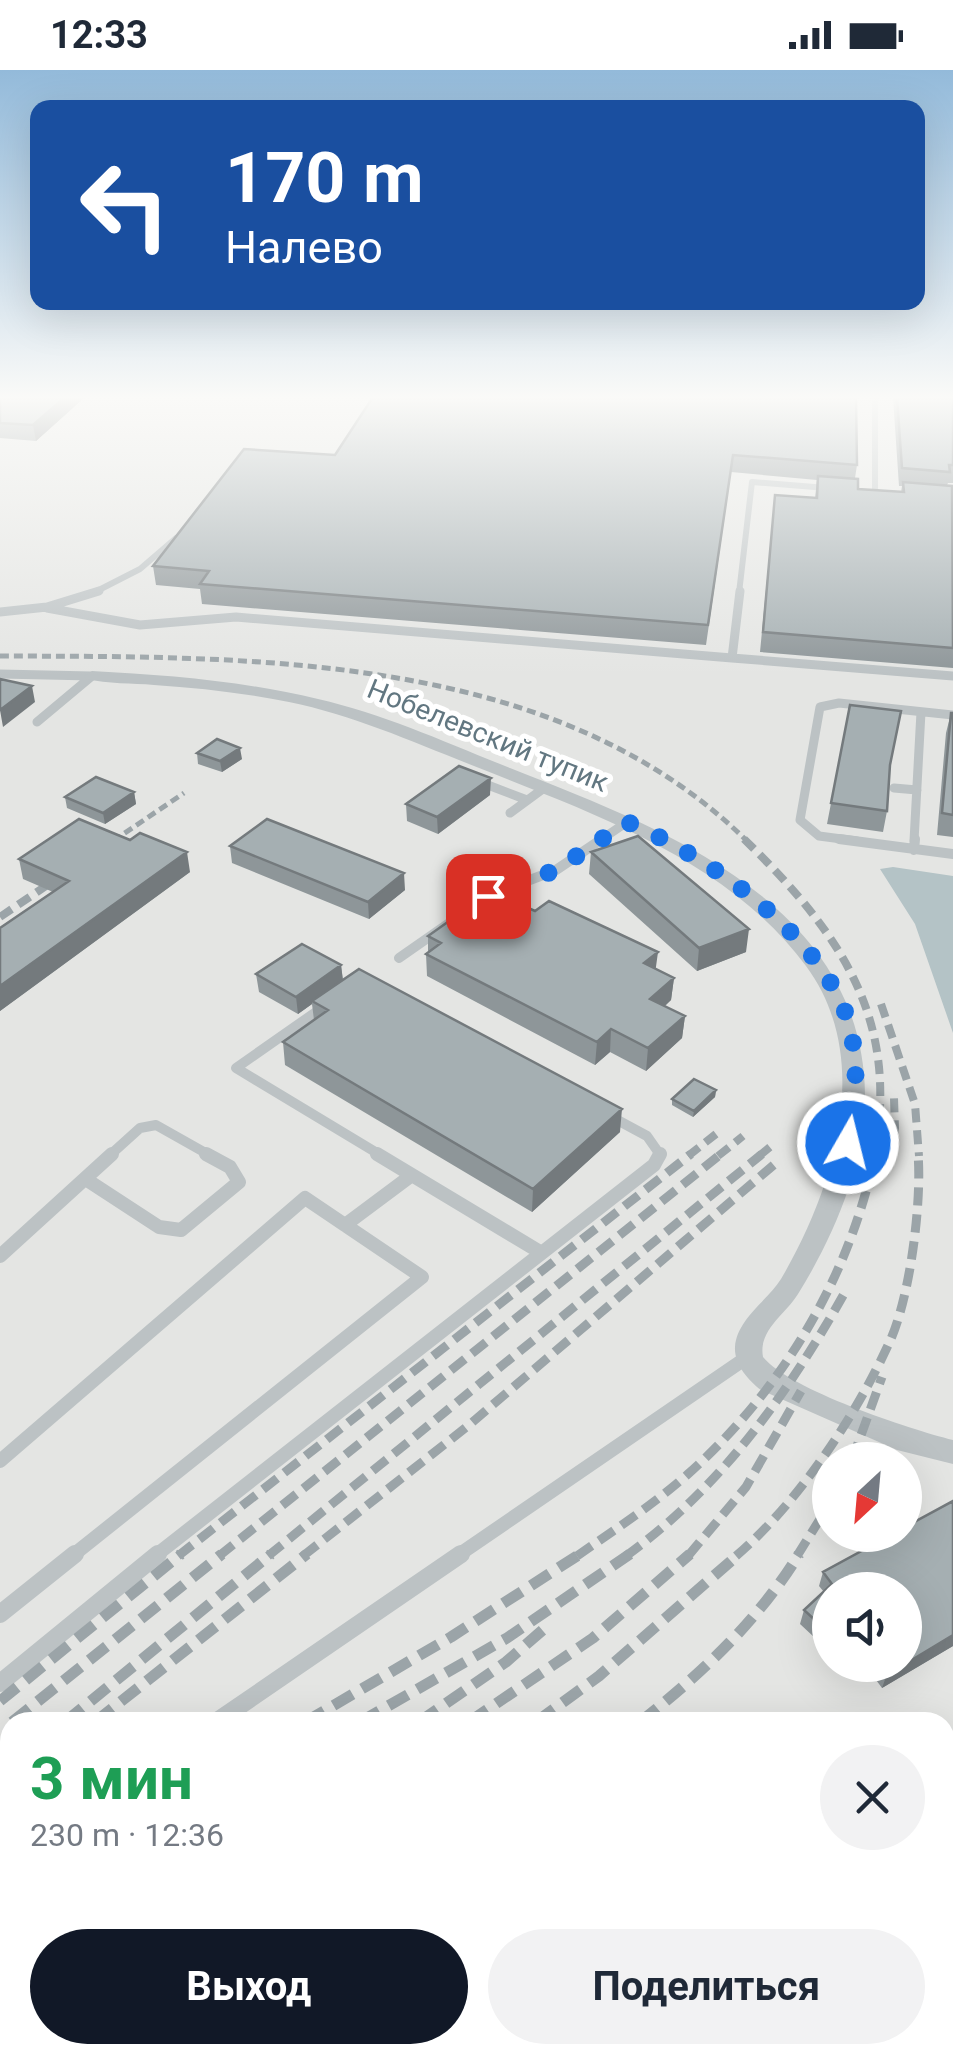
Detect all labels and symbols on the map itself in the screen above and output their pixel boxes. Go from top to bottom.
street label: Нобелевский тупик [363,672,613,799]
pin [446,854,531,939]
position arrow [796,1091,900,1195]
north arrow [812,1442,922,1552]

